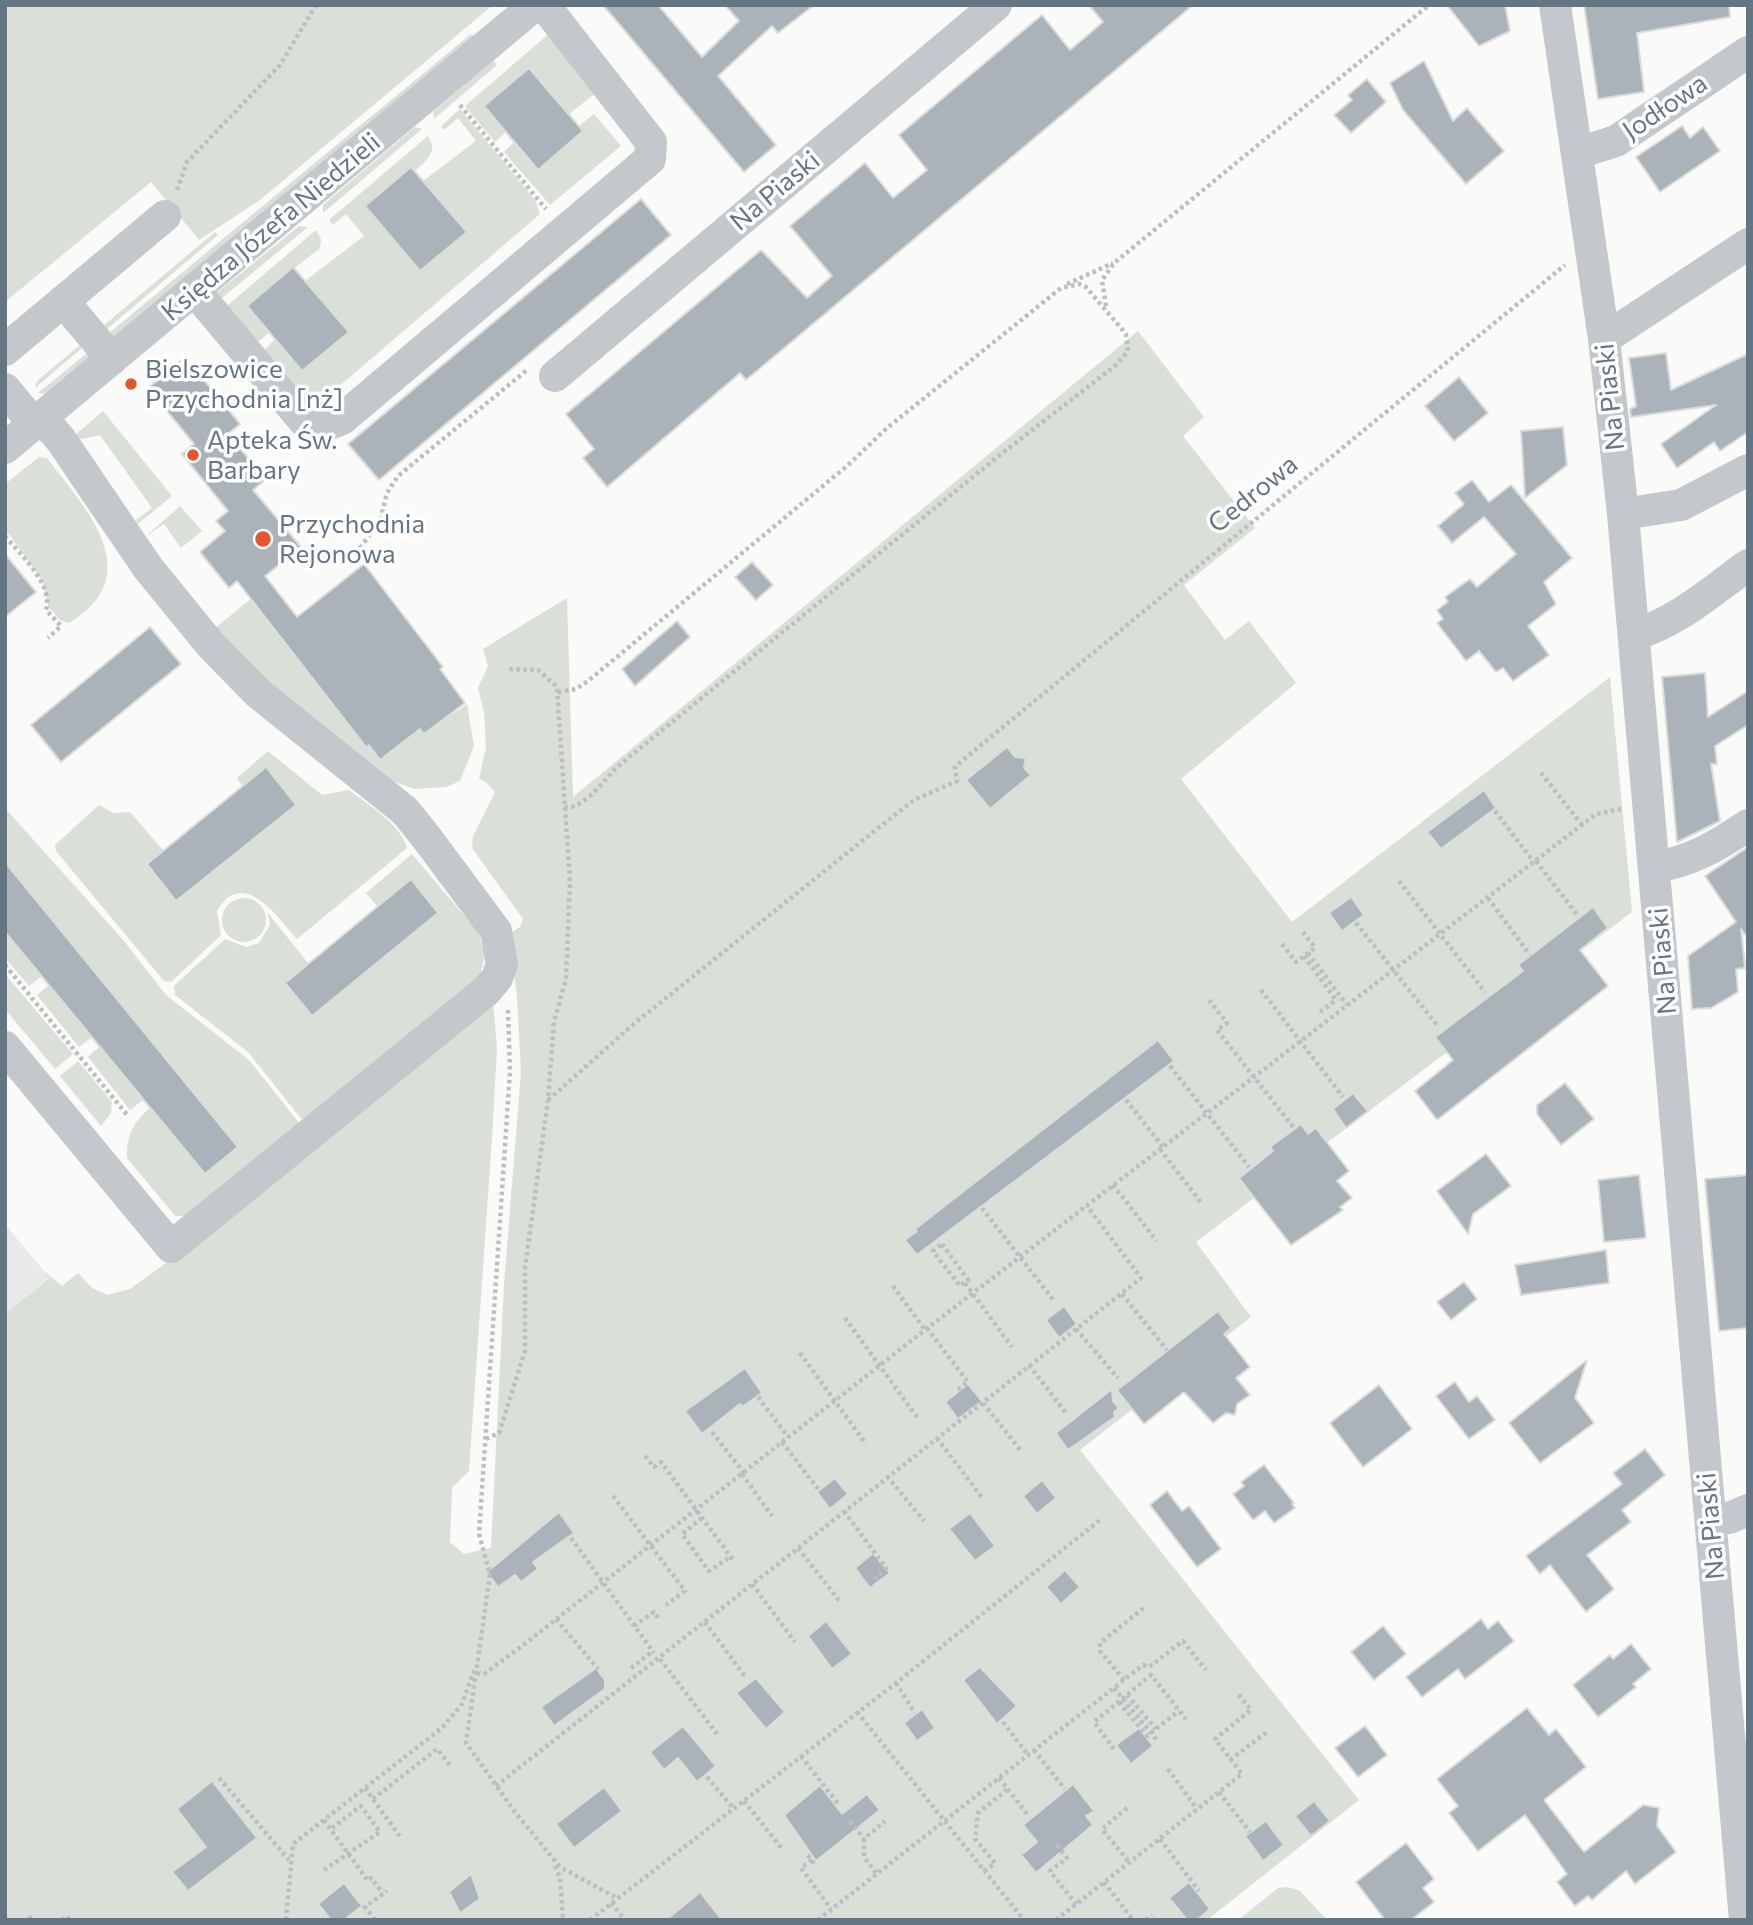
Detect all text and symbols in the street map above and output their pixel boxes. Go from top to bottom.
street label: Jodłowa [1617,67,1713,147]
street label: Księdza Józefa Niedzieli [155,126,387,328]
street label: Na Piaski [724,145,826,237]
street label: Na Piaski [1589,342,1631,452]
place label: Bielszowice Przychodnia [nż] [145,353,343,414]
marker: Bielszowice Przychodnia [nż] [123,376,139,392]
place label: Apteka Św. Barbary [207,424,337,486]
marker: Apteka Św. Barbary [185,447,201,463]
street label: Cedrowa [1202,449,1304,539]
place label: Przychodnia Rejonowa [279,508,425,570]
marker: Przychodnia Rejonowa [253,529,273,549]
street label: Na Piaski [1643,906,1683,1016]
street label: Na Piaski [1691,1471,1731,1581]

